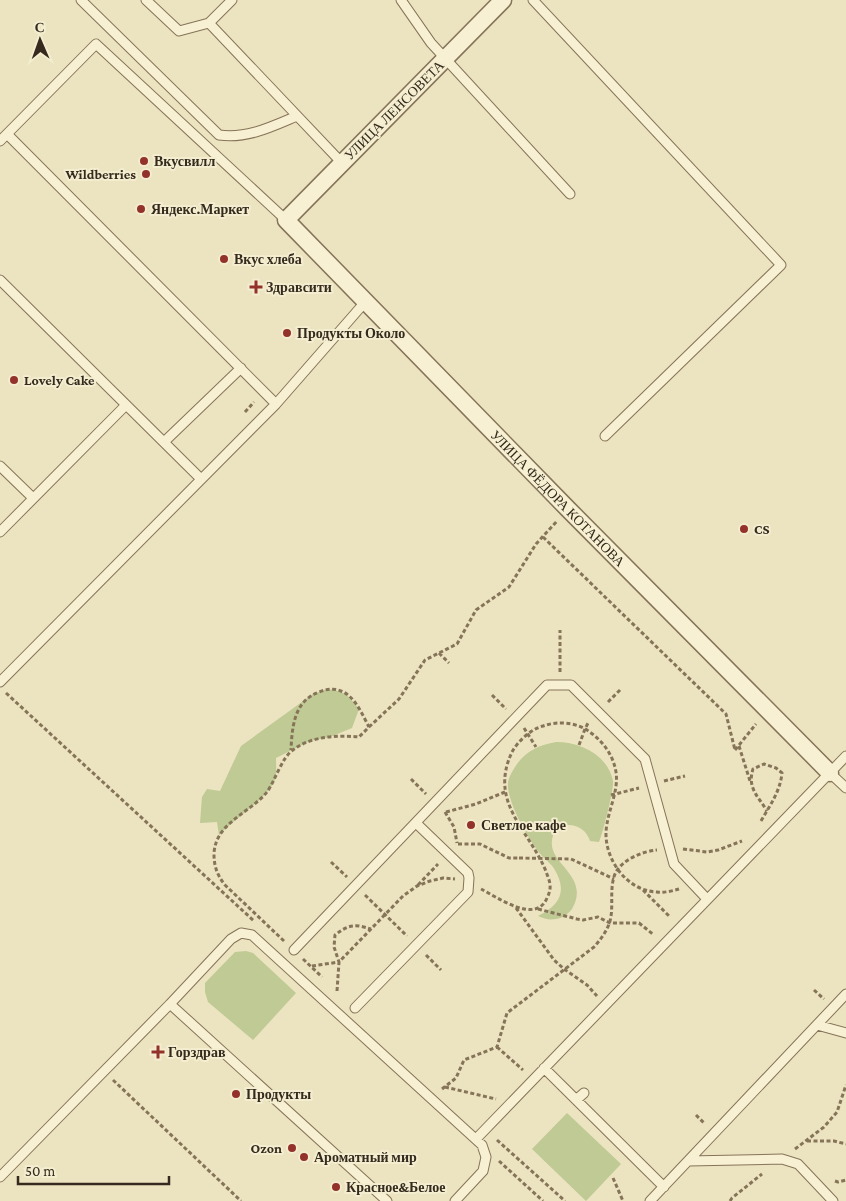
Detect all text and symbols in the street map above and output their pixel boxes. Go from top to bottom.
north arrow [15,15,65,65]
text: С [34,19,45,35]
street label: УЛИЦА ЛЕНСОВЕТА [341,56,448,163]
place label: Вкусвилл [154,153,215,169]
marker: Вкусвилл [138,155,150,167]
place label: Wildberries [65,166,136,182]
marker: Wildberries [140,168,152,180]
place label: Яндекс.Маркет [151,201,249,217]
marker: Яндекс.Маркет [135,203,147,215]
place label: Вкус хлеба [234,251,302,267]
marker: Вкус хлеба [218,253,230,265]
place label: Здравсити [266,279,332,295]
marker: Здравсити [250,281,262,293]
place label: Продукты Около [297,325,405,341]
marker: Продукты Около [281,327,293,339]
place label: Lovely Cake [24,372,95,388]
marker: Lovely Cake [8,374,20,386]
street label: УЛИЦА ФЁДОРА КОТАНОВА [487,427,629,570]
place label: CS [754,521,770,537]
marker: CS [738,523,750,535]
place label: Светлое кафе [481,817,566,833]
marker: Светлое кафе [465,819,477,831]
place label: Горздрав [168,1044,226,1060]
marker: Горздрав [152,1046,164,1058]
place label: Продукты [246,1086,311,1102]
marker: Продукты [230,1088,242,1100]
place label: Ozon [251,1140,282,1156]
marker: Ozon [286,1142,298,1154]
place label: Ароматный мир [314,1149,417,1165]
marker: Ароматный мир [298,1151,310,1163]
scale bar [18,1154,169,1186]
text: 50 m [25,1163,55,1179]
place label: Красное&Белое [346,1179,446,1195]
marker: Красное&Белое [330,1181,342,1193]

